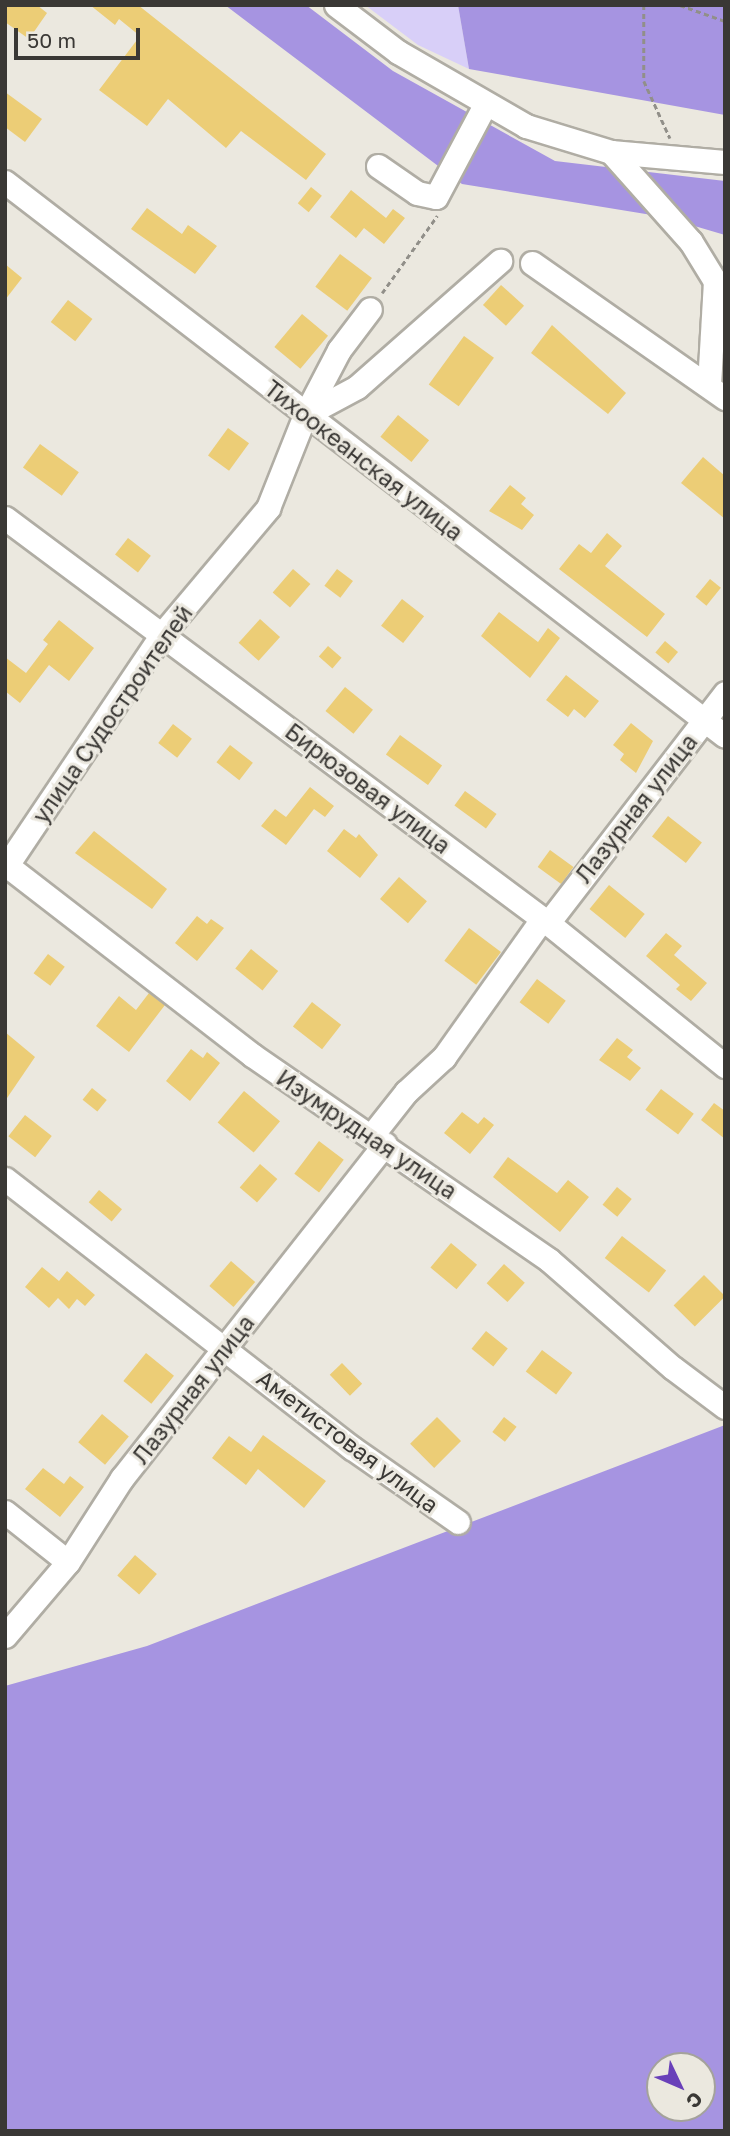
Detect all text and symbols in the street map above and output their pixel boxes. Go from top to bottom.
scale bar [18,14,144,58]
text: 50 m [27,27,76,53]
street label: Тихоокеанская улица [259,374,469,546]
street label: улица Судостроителей [26,600,198,828]
street label: Бирюзовая улица [280,717,456,859]
street label: Лазурная улица [569,728,703,888]
street label: Изумрудная улица [272,1063,462,1205]
street label: Лазурная улица [126,1309,260,1469]
street label: Аметистовая улица [252,1364,444,1518]
north arrow [646,2052,716,2122]
text: С [682,2088,708,2113]

